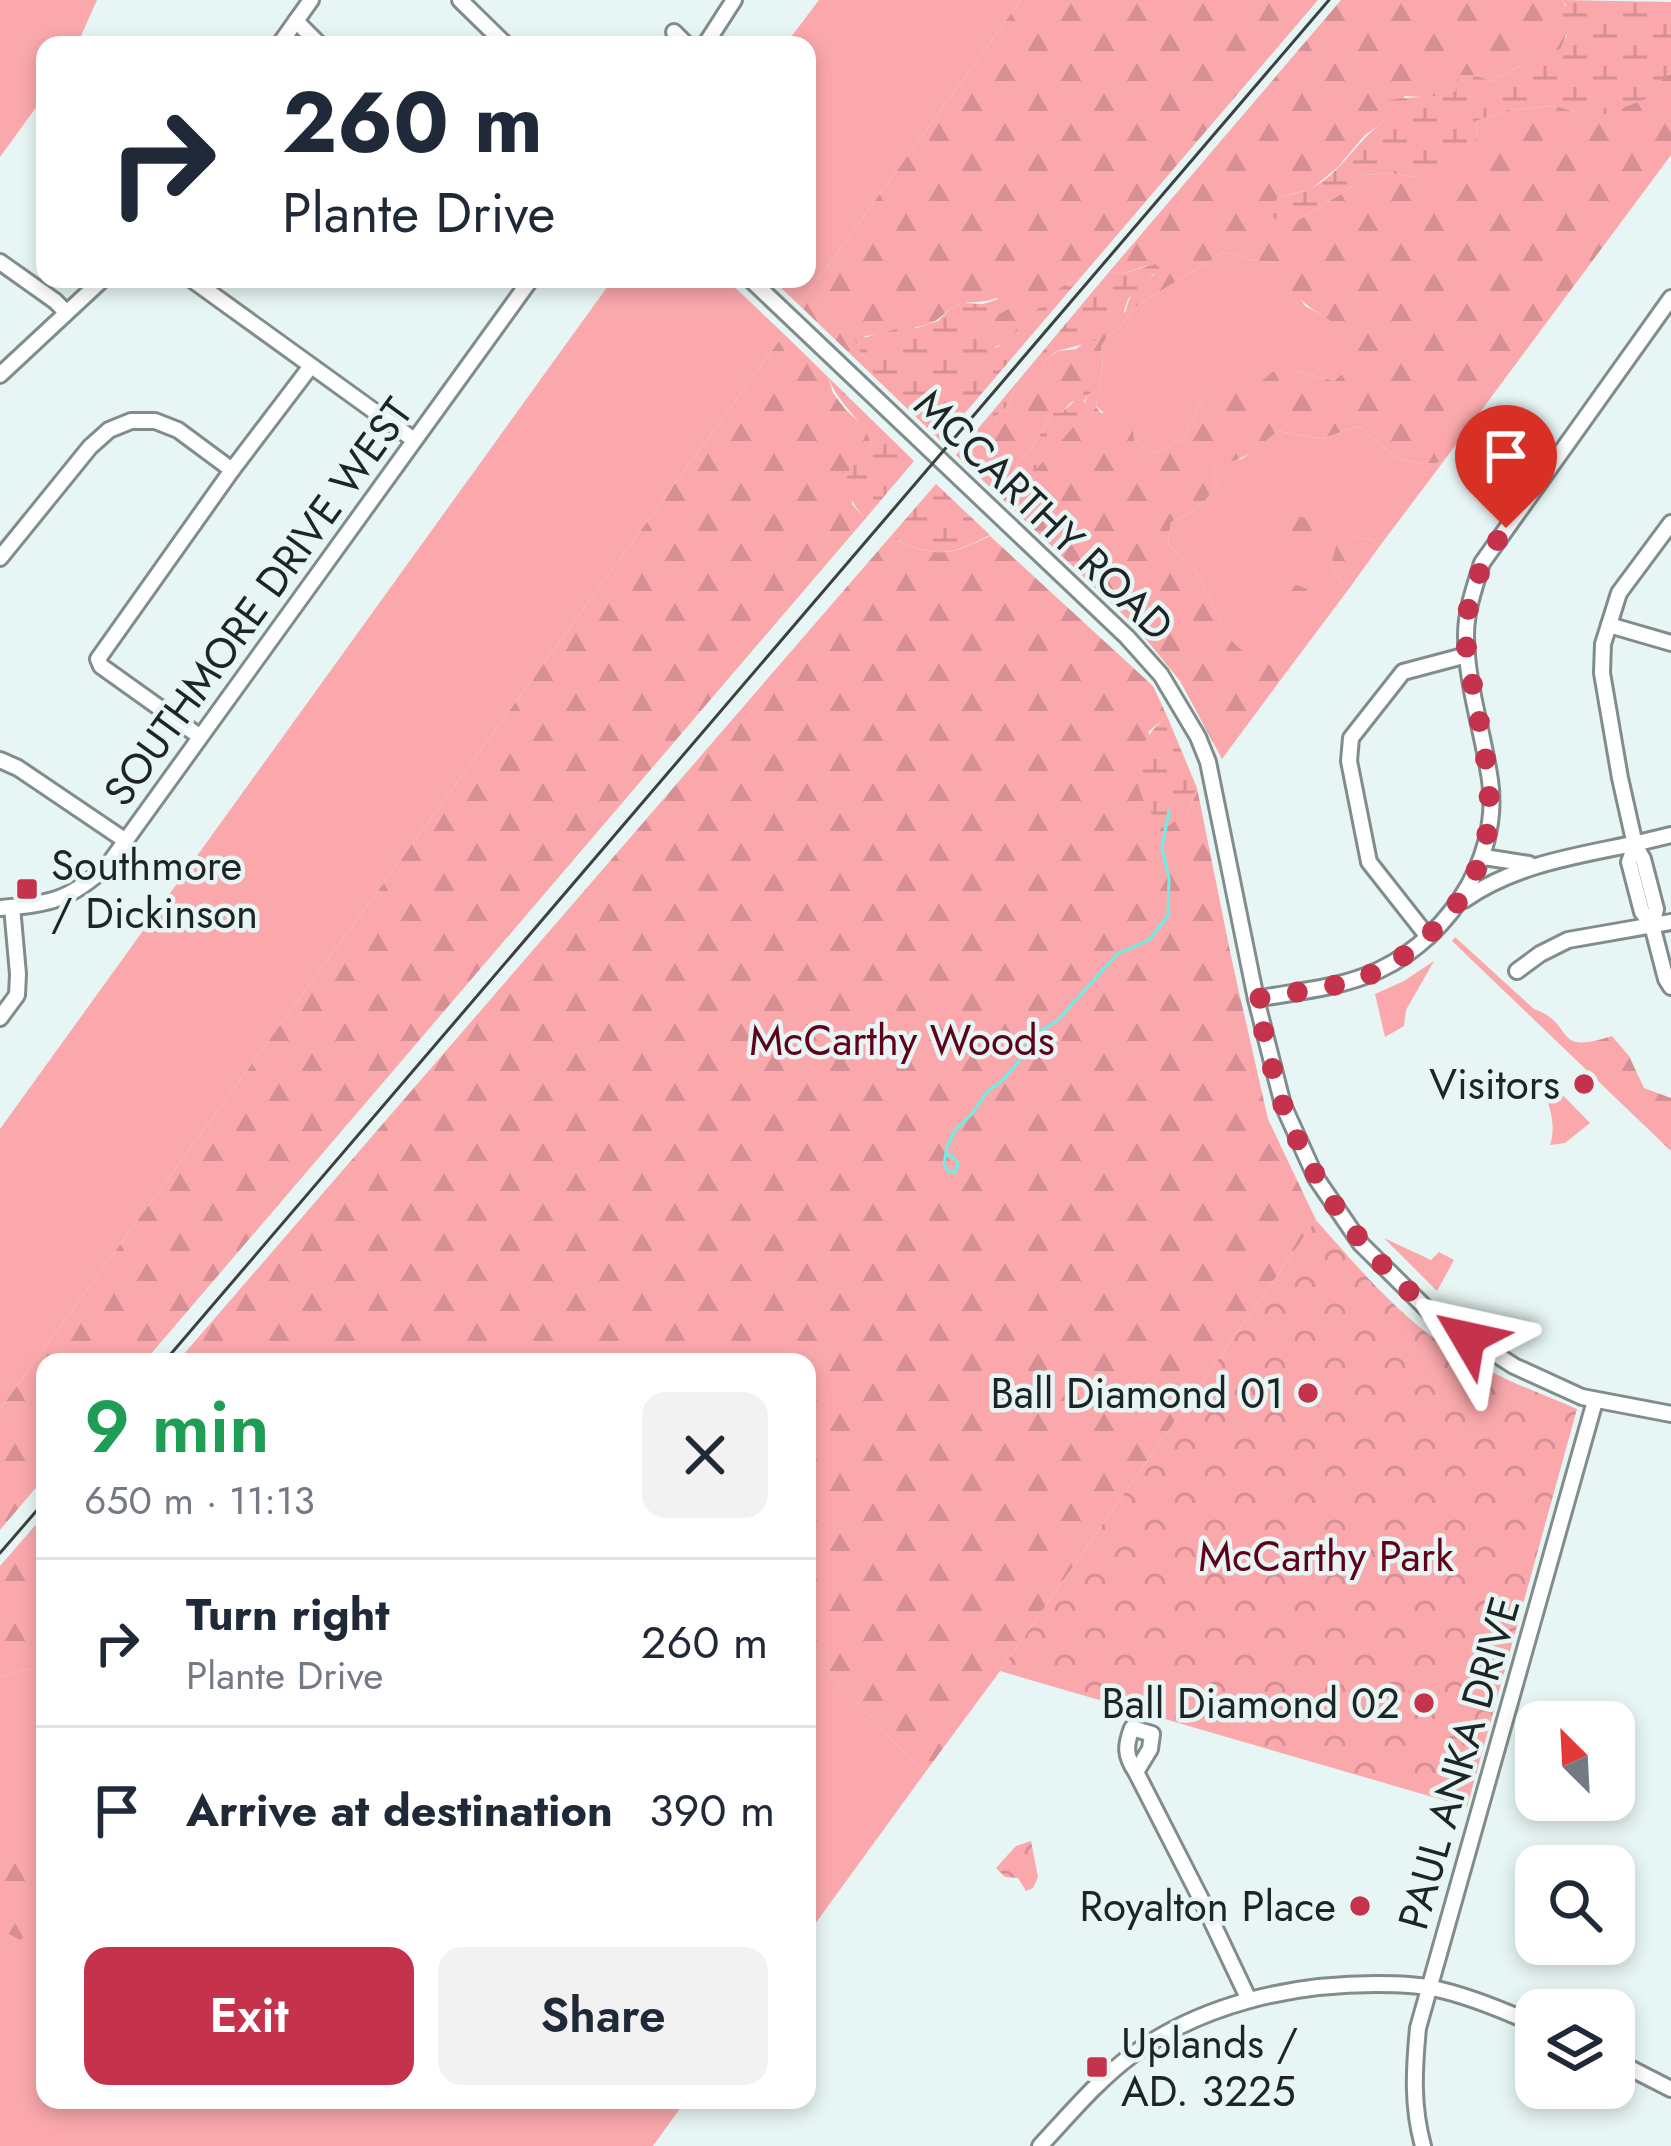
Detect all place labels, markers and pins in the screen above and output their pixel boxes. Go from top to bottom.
pin [1455,405,1557,528]
place label: Southmore / Dickinson [51,835,258,944]
marker: Southmore / Dickinson [14,876,40,902]
place label: Visitors [1429,1054,1560,1115]
marker: Visitors [1571,1071,1597,1097]
place label: Ball Diamond 01 [990,1363,1284,1424]
marker: Ball Diamond 01 [1295,1380,1321,1406]
place label: Ball Diamond 02 [1101,1673,1400,1734]
marker: Ball Diamond 02 [1411,1690,1437,1716]
place label: Royalton Place [1080,1876,1336,1937]
marker: Royalton Place [1347,1893,1373,1919]
place label: Uplands / AD. 3225 [1121,2013,1298,2122]
marker: Uplands / AD. 3225 [1084,2054,1110,2080]

